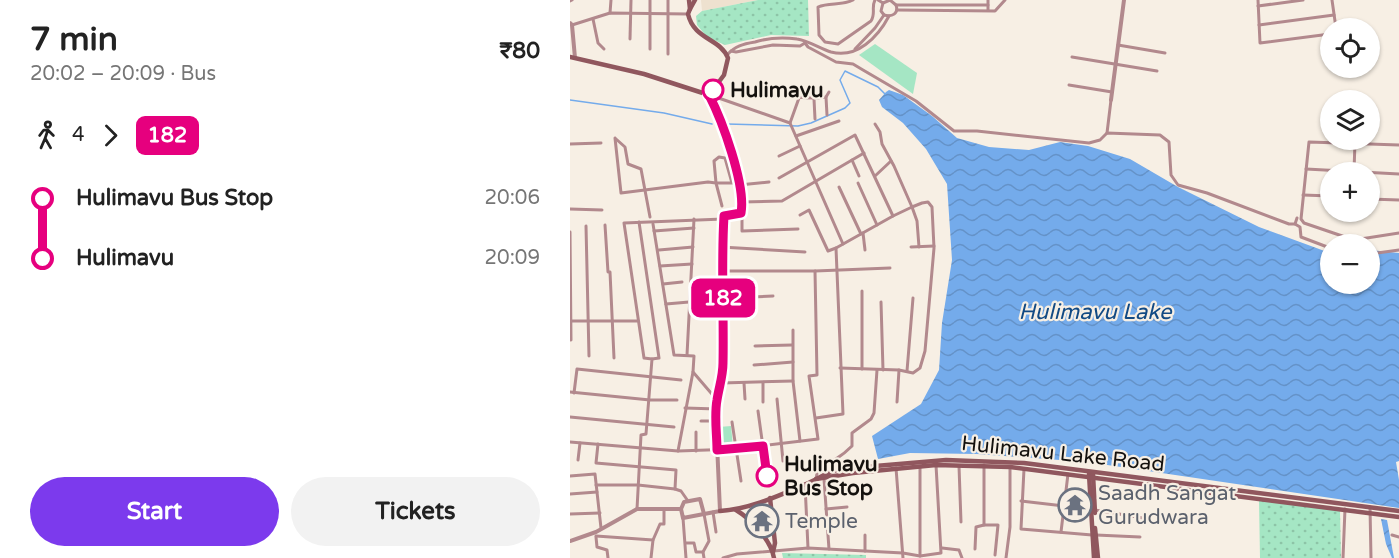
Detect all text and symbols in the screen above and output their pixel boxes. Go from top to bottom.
map controls [1320,18,1380,294]
button: locate [1320,18,1380,78]
text: 7 min [30,20,118,59]
text: ₹80 [499,38,540,64]
text: 20:02 – 20:09 · Bus [30,62,216,86]
place label: Hulimavu [730,78,824,103]
marker: Hulimavu [702,79,724,101]
button: layers [1320,90,1380,150]
icon: walk [30,119,63,152]
icon: forward [94,119,127,152]
text: 4 [72,123,85,147]
text: 182 [148,123,187,148]
button: + [1320,162,1380,222]
text: Hulimavu Bus Stop [76,185,273,211]
text: 20:06 [485,186,540,210]
button: − [1320,234,1380,294]
text: Hulimavu [76,245,174,271]
text: 20:09 [485,246,540,270]
line badge: 182 [688,278,758,318]
text: 182 [703,286,743,311]
water label: Hulimavu Lake [1018,299,1173,325]
street label: Hulimavu Lake Road [960,431,1166,477]
place label: Hulimavu Bus Stop [784,452,878,501]
marker: Hulimavu Bus Stop [756,465,778,487]
button: Start [30,477,279,546]
button: Tickets [291,477,540,546]
place label: Saadh Sangat Gurudwara [1098,481,1236,530]
temple icon: Saadh Sangat Gurudwara [1057,487,1093,523]
temple icon: Temple [744,503,780,539]
place label: Temple [785,509,858,534]

